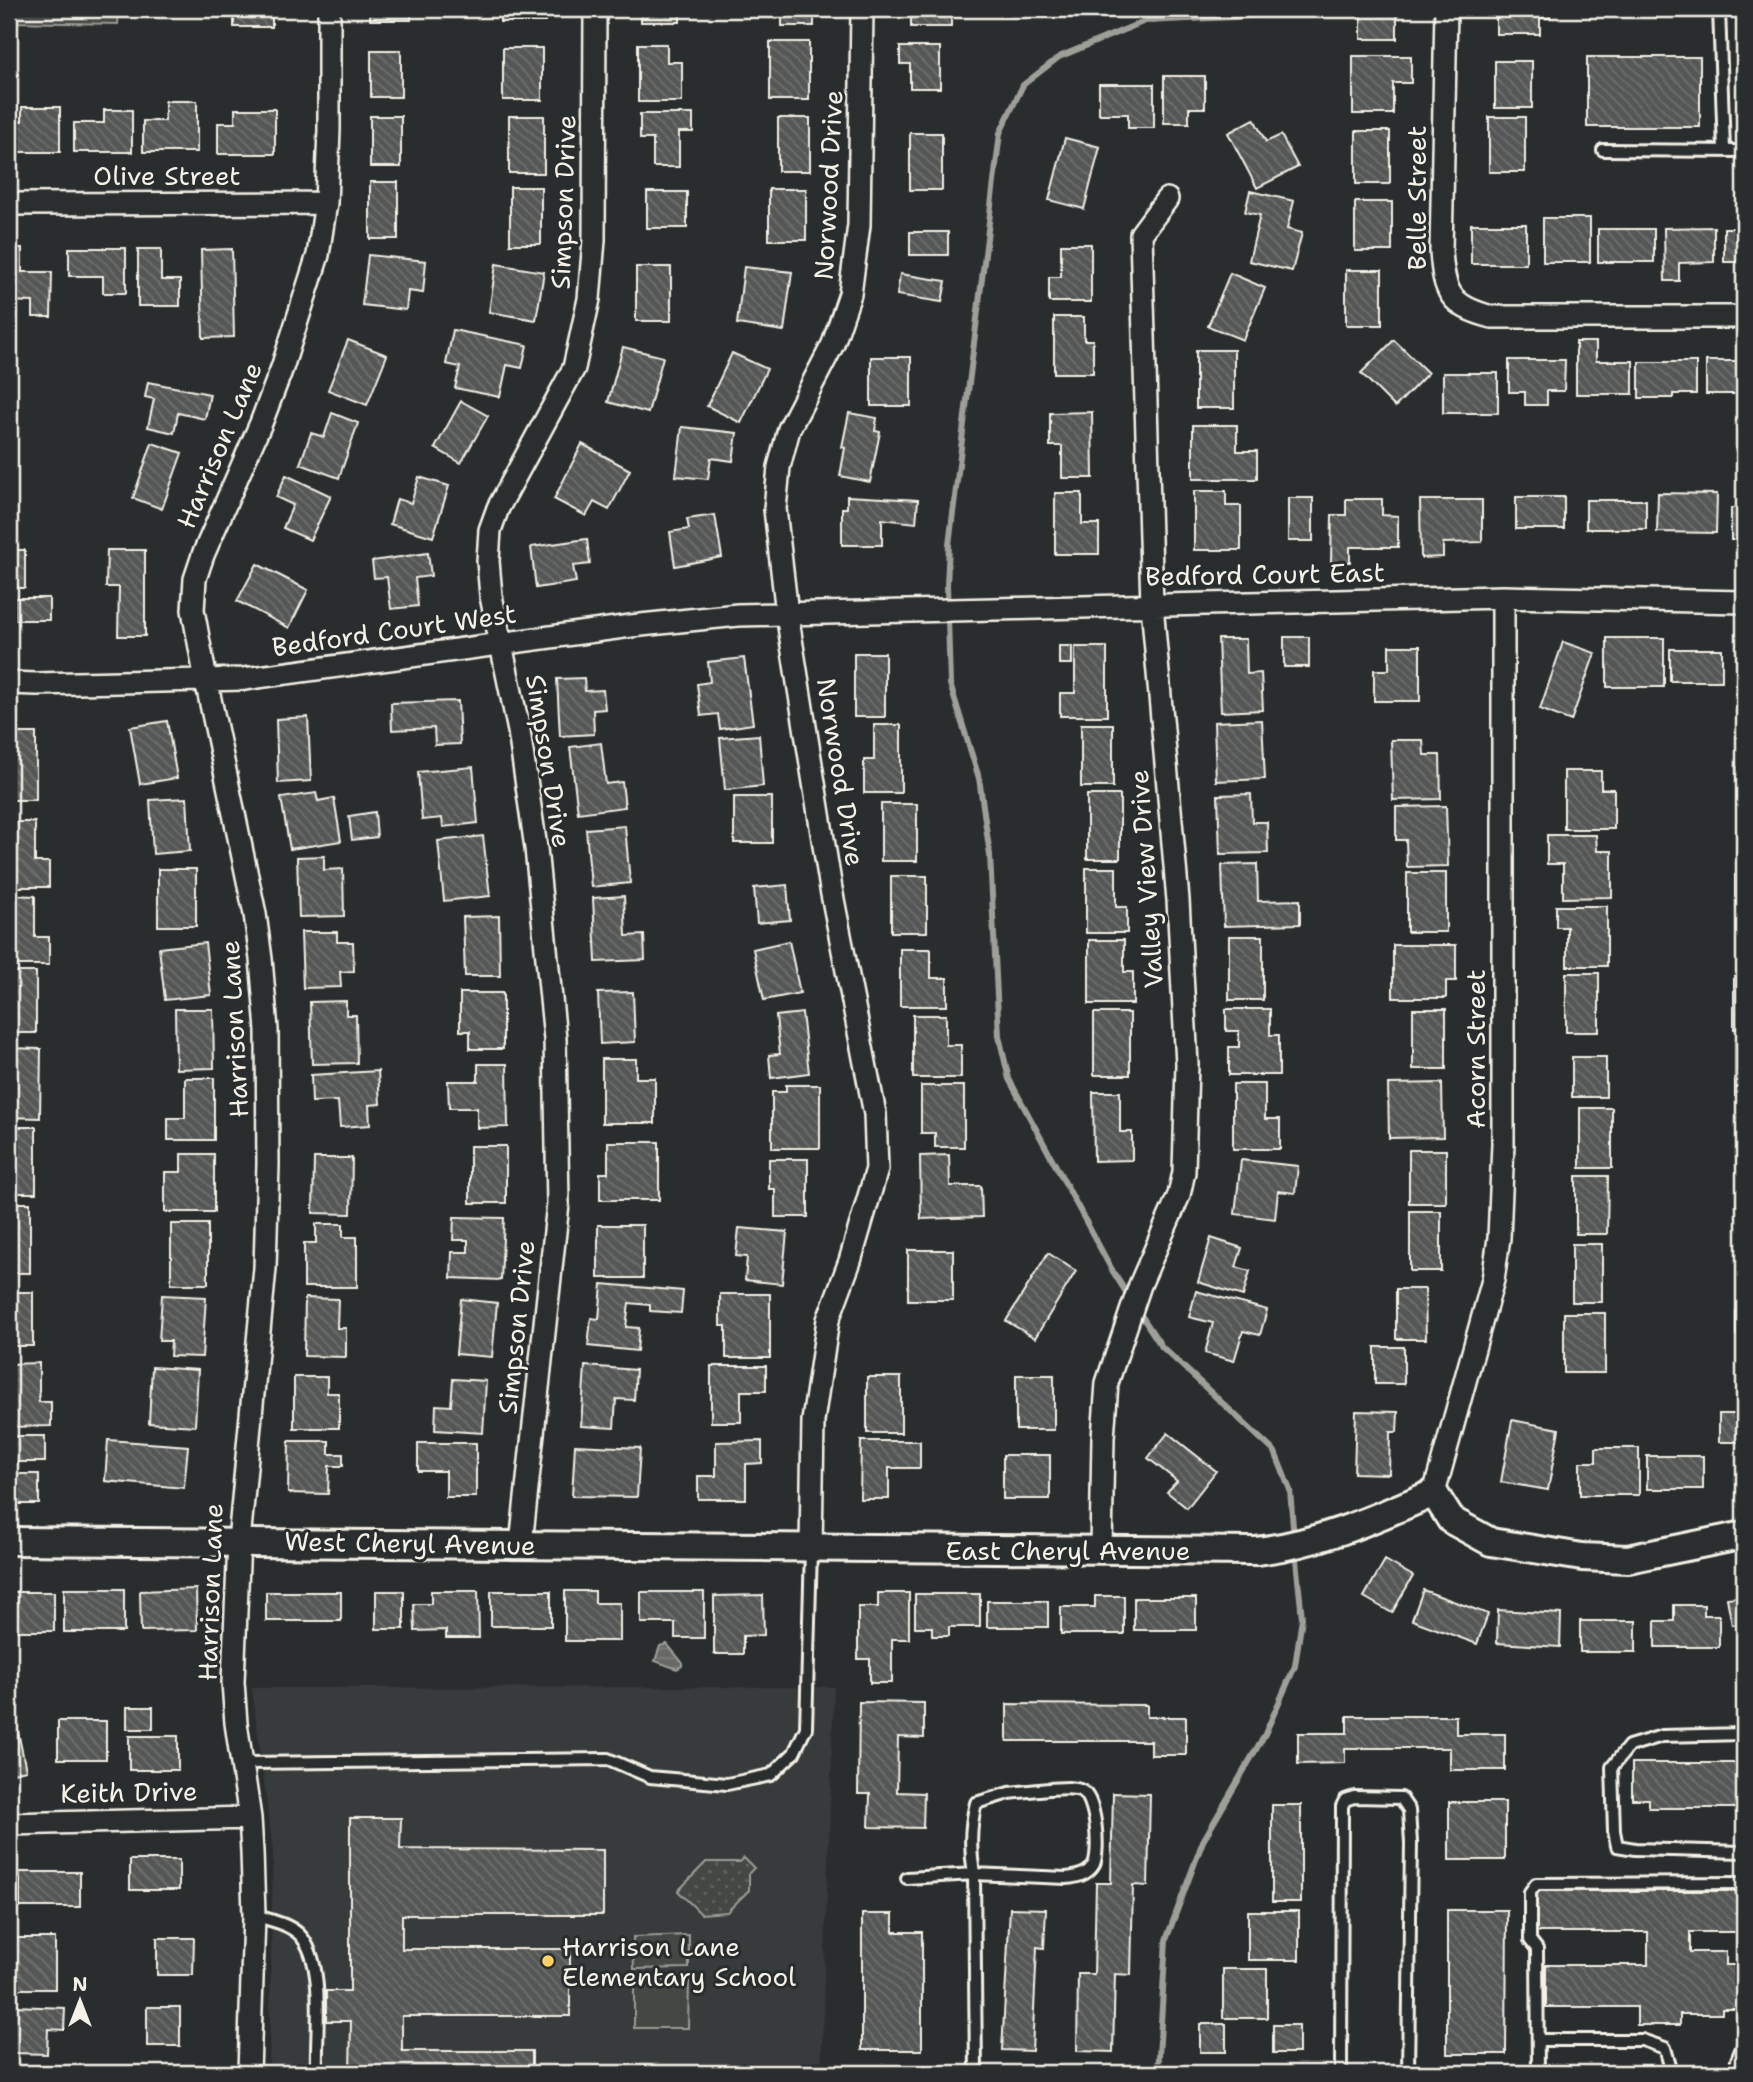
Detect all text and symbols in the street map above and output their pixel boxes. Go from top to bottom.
street label: Norwood Drive [806,89,850,281]
street label: Simpson Drive [542,114,584,290]
street label: Belle Street [1399,125,1434,271]
street label: Olive Street [93,158,241,193]
street label: Harrison Lane [168,356,270,534]
street label: Bedford Court East [1145,554,1385,594]
street label: Bedford Court West [270,596,518,664]
street label: Simpson Drive [518,672,580,850]
street label: Norwood Drive [809,675,873,869]
street label: Valley View Drive [1121,769,1171,989]
street label: Harrison Lane [212,939,256,1119]
street label: Acorn Street [1458,969,1493,1129]
street label: Simpson Drive [489,1238,543,1416]
street label: Harrison Lane [189,1502,231,1682]
street label: West Cheryl Avenue [284,1523,536,1563]
street label: East Cheryl Avenue [946,1533,1190,1568]
street label: Keith Drive [60,1773,198,1811]
place label: Harrison Lane Elementary School [562,1929,796,1994]
marker: Harrison Lane Elementary School [540,1953,556,1969]
north arrow [46,1966,116,2036]
text: N [72,1972,88,1997]

